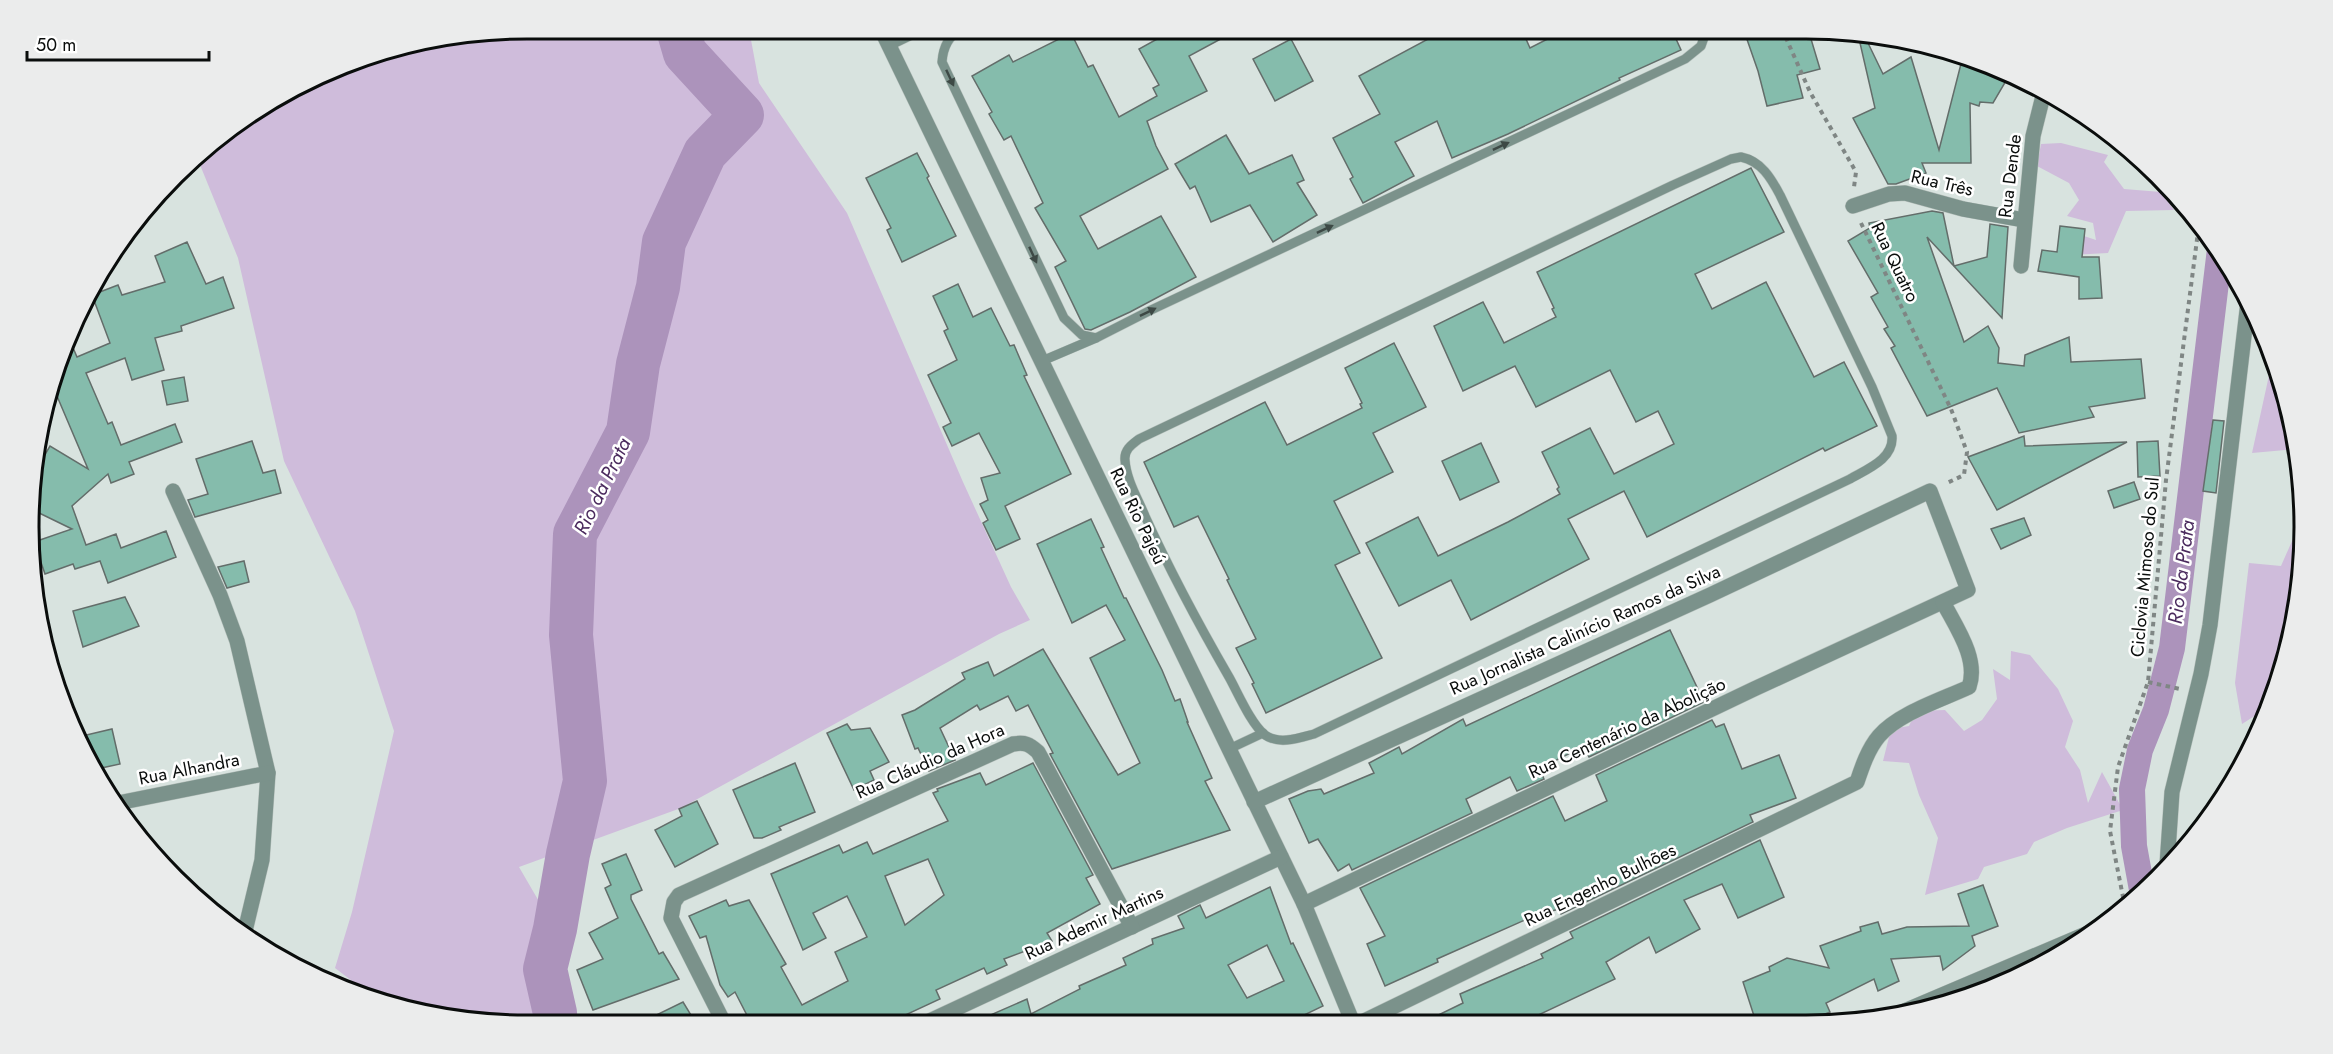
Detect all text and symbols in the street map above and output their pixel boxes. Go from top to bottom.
scale bar [27,24,208,62]
text: 50 m [36,32,76,58]
one-way arrow [945,70,955,88]
street label: Rua Dende [1992,133,2028,219]
one-way arrow [1493,141,1510,150]
street label: Rua Três [1908,163,1976,203]
street label: Rua Quatro [1864,218,1926,306]
one-way arrow [1316,224,1333,233]
one-way arrow [1028,246,1037,263]
one-way arrow [1140,307,1157,316]
water label: Rio da Prata [567,433,638,539]
street label: Rua Rio Pajeú [1103,463,1173,569]
street label: Ciclovia Mimoso do Sul [2124,476,2166,658]
water label: Rio da Prata [2161,519,2202,626]
street label: Rua Jornalista Calinício Ramos da Silva [1446,558,1724,702]
street label: Rua Centenário da Abolição [1524,671,1730,785]
street label: Rua Cláudio da Hora [852,717,1008,805]
street label: Rua Alhandra [136,746,242,792]
street label: Rua Engenho Bulhões [1520,837,1680,933]
street label: Rua Ademir Martins [1020,879,1168,967]

